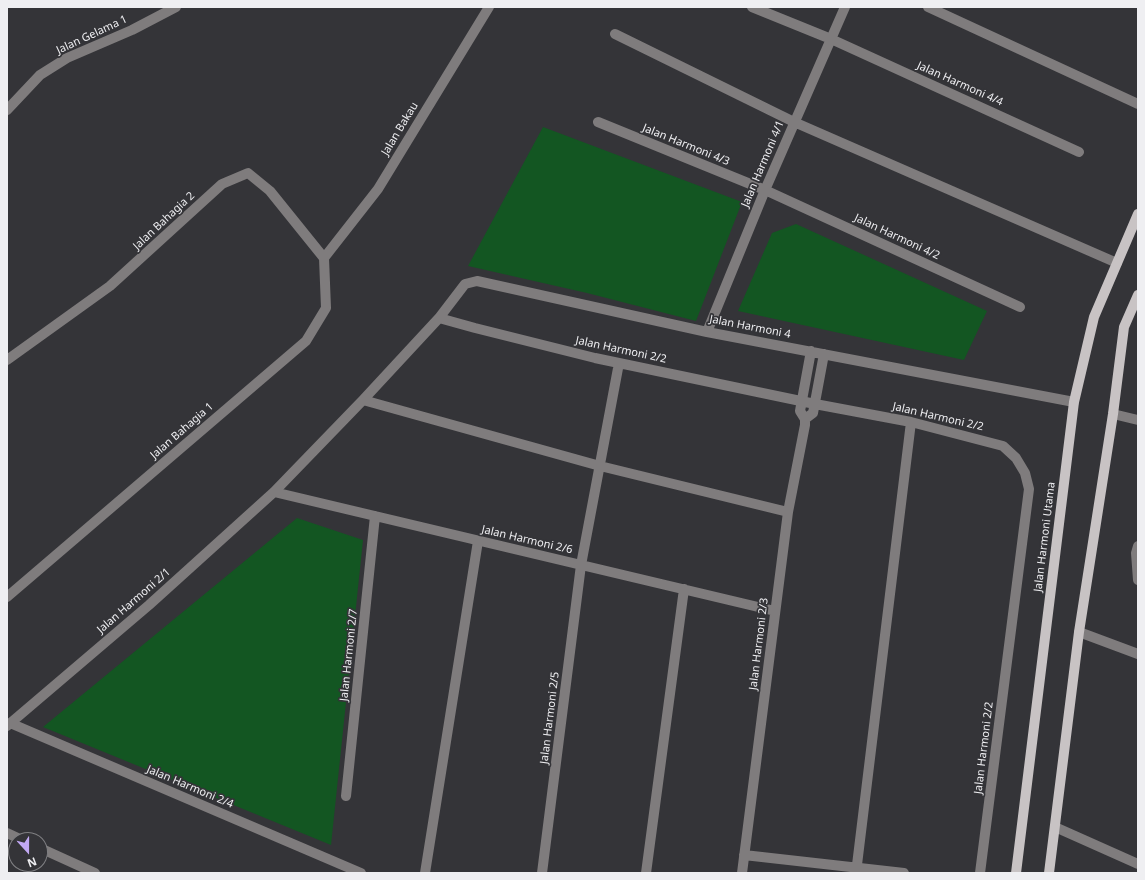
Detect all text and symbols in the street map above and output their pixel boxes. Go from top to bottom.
street label: Jalan Gelama 1 [54,13,130,57]
street label: Jalan Harmoni 4/4 [915,59,1005,109]
street label: Jalan Bakau [379,100,421,158]
street label: Jalan Harmoni 4/1 [739,119,787,209]
street label: Jalan Harmoni 4/3 [640,121,732,169]
street label: Jalan Bahagia 2 [131,189,197,253]
street label: Jalan Harmoni 4/2 [852,211,942,263]
street label: Jalan Harmoni 4 [708,313,792,341]
street label: Jalan Harmoni 2/2 [574,334,668,366]
street label: Jalan Bahagia 1 [148,400,216,462]
street label: Jalan Harmoni 2/2 [891,400,985,434]
street label: Jalan Harmoni Utama [1032,481,1058,593]
street label: Jalan Harmoni 2/6 [480,523,574,557]
street label: Jalan Harmoni 2/1 [95,566,173,636]
street label: Jalan Harmoni 2/3 [747,597,771,691]
street label: Jalan Harmoni 2/7 [338,608,360,702]
street label: Jalan Harmoni 2/5 [538,671,562,765]
street label: Jalan Harmoni 2/2 [972,701,996,795]
street label: Jalan Harmoni 2/4 [145,763,235,811]
north arrow [8,832,48,872]
text: N [25,854,39,871]

